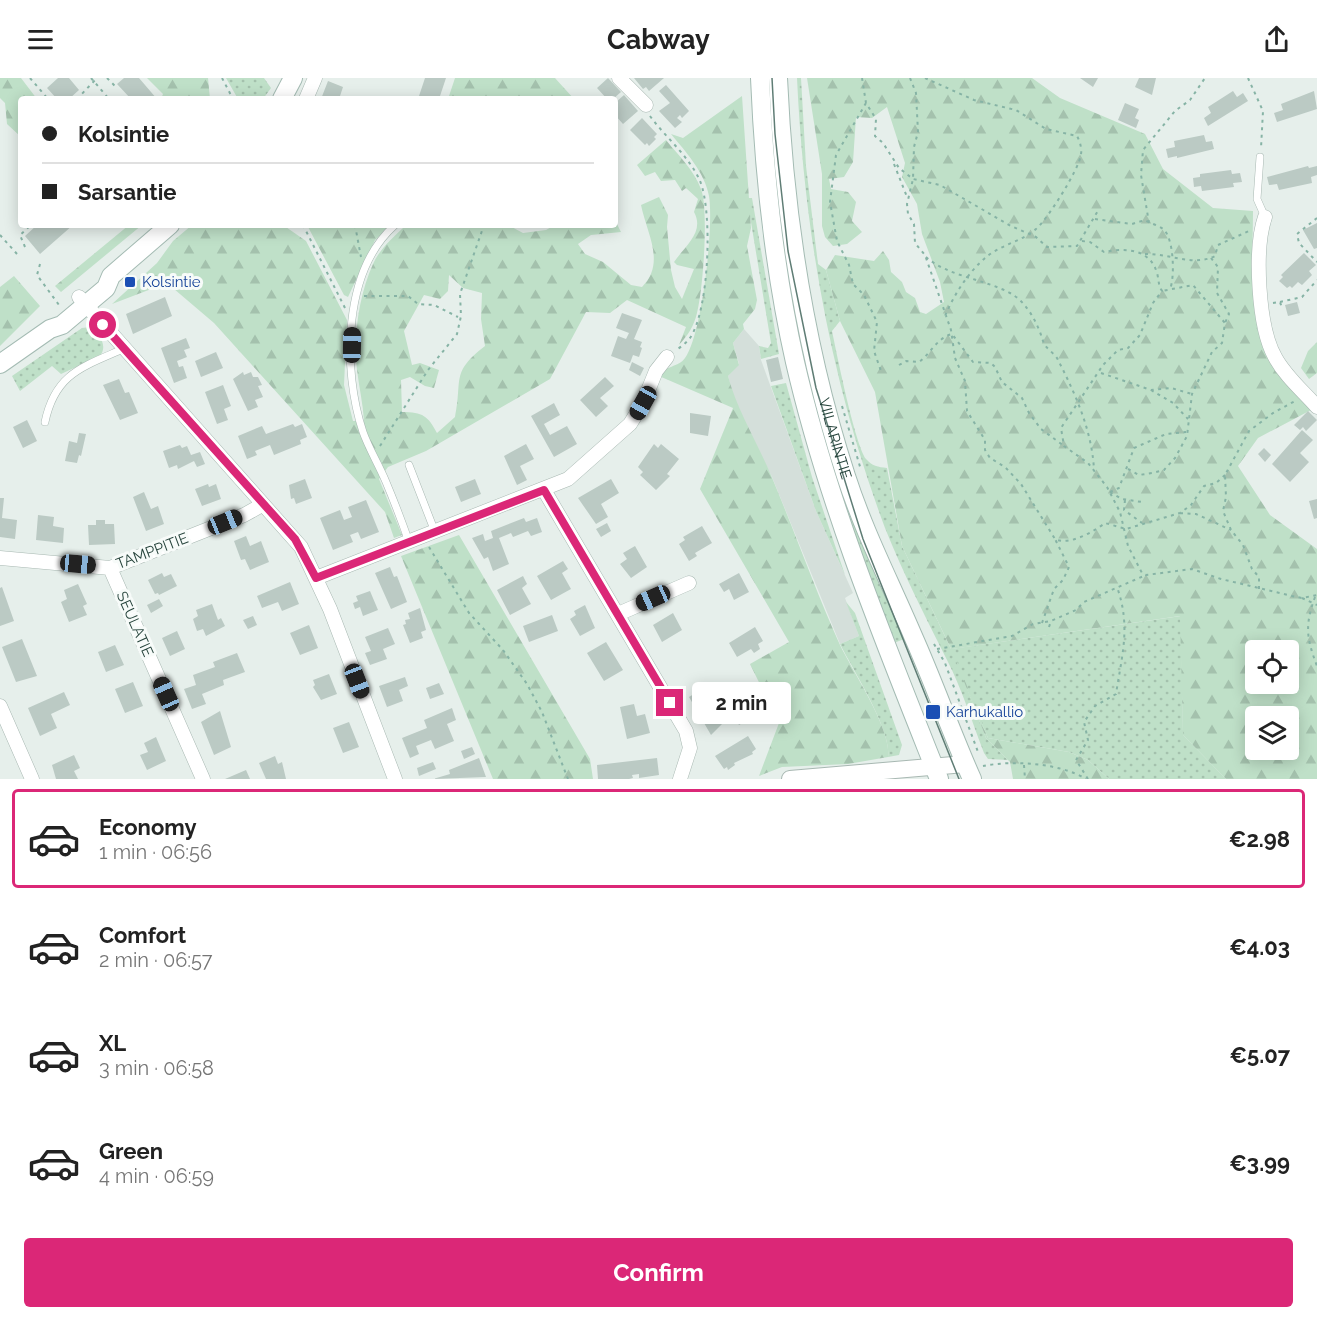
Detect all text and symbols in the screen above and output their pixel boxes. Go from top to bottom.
icon: menu [24,23,57,56]
icon: share [1260,23,1293,56]
text: Cabway [607,24,710,55]
text: Kolsintie [78,121,169,147]
text: Sarsantie [78,179,177,205]
place label: Kolsintie [142,273,201,291]
marker: Kolsintie [123,275,137,289]
route start [89,311,116,338]
car [343,327,361,363]
car [626,383,660,423]
street label: VIILARINTIE [815,396,855,481]
car [205,507,245,537]
street label: TAMPPITIE [113,529,191,573]
car [59,553,97,575]
car [633,582,673,614]
street label: SEULATIE [113,589,157,659]
map controls [1245,640,1299,760]
button: locate [1245,640,1299,694]
car [342,661,372,701]
car [150,674,182,714]
callout: 2 min [691,682,790,724]
route end [656,689,683,716]
text: 2 min [716,691,767,715]
marker: Karhukallio [924,703,942,721]
place label: Karhukallio [946,703,1023,721]
button: layers [1245,706,1299,760]
icon: car [27,812,81,866]
text: Economy [99,814,197,840]
text: €2.98 [1229,826,1290,852]
text: 1 min · 06:56 [99,840,212,864]
icon: car [27,920,81,974]
text: Comfort [99,922,186,948]
text: €4.03 [1229,934,1290,960]
text: 2 min · 06:57 [99,948,213,972]
icon: car [27,1028,81,1082]
text: XL [99,1030,126,1056]
text: €5.07 [1229,1042,1290,1068]
text: 3 min · 06:58 [99,1056,214,1080]
icon: car [27,1136,81,1190]
text: Green [99,1138,163,1164]
text: €3.99 [1229,1150,1290,1176]
text: 4 min · 06:59 [99,1164,214,1188]
button: Confirm [24,1238,1293,1307]

